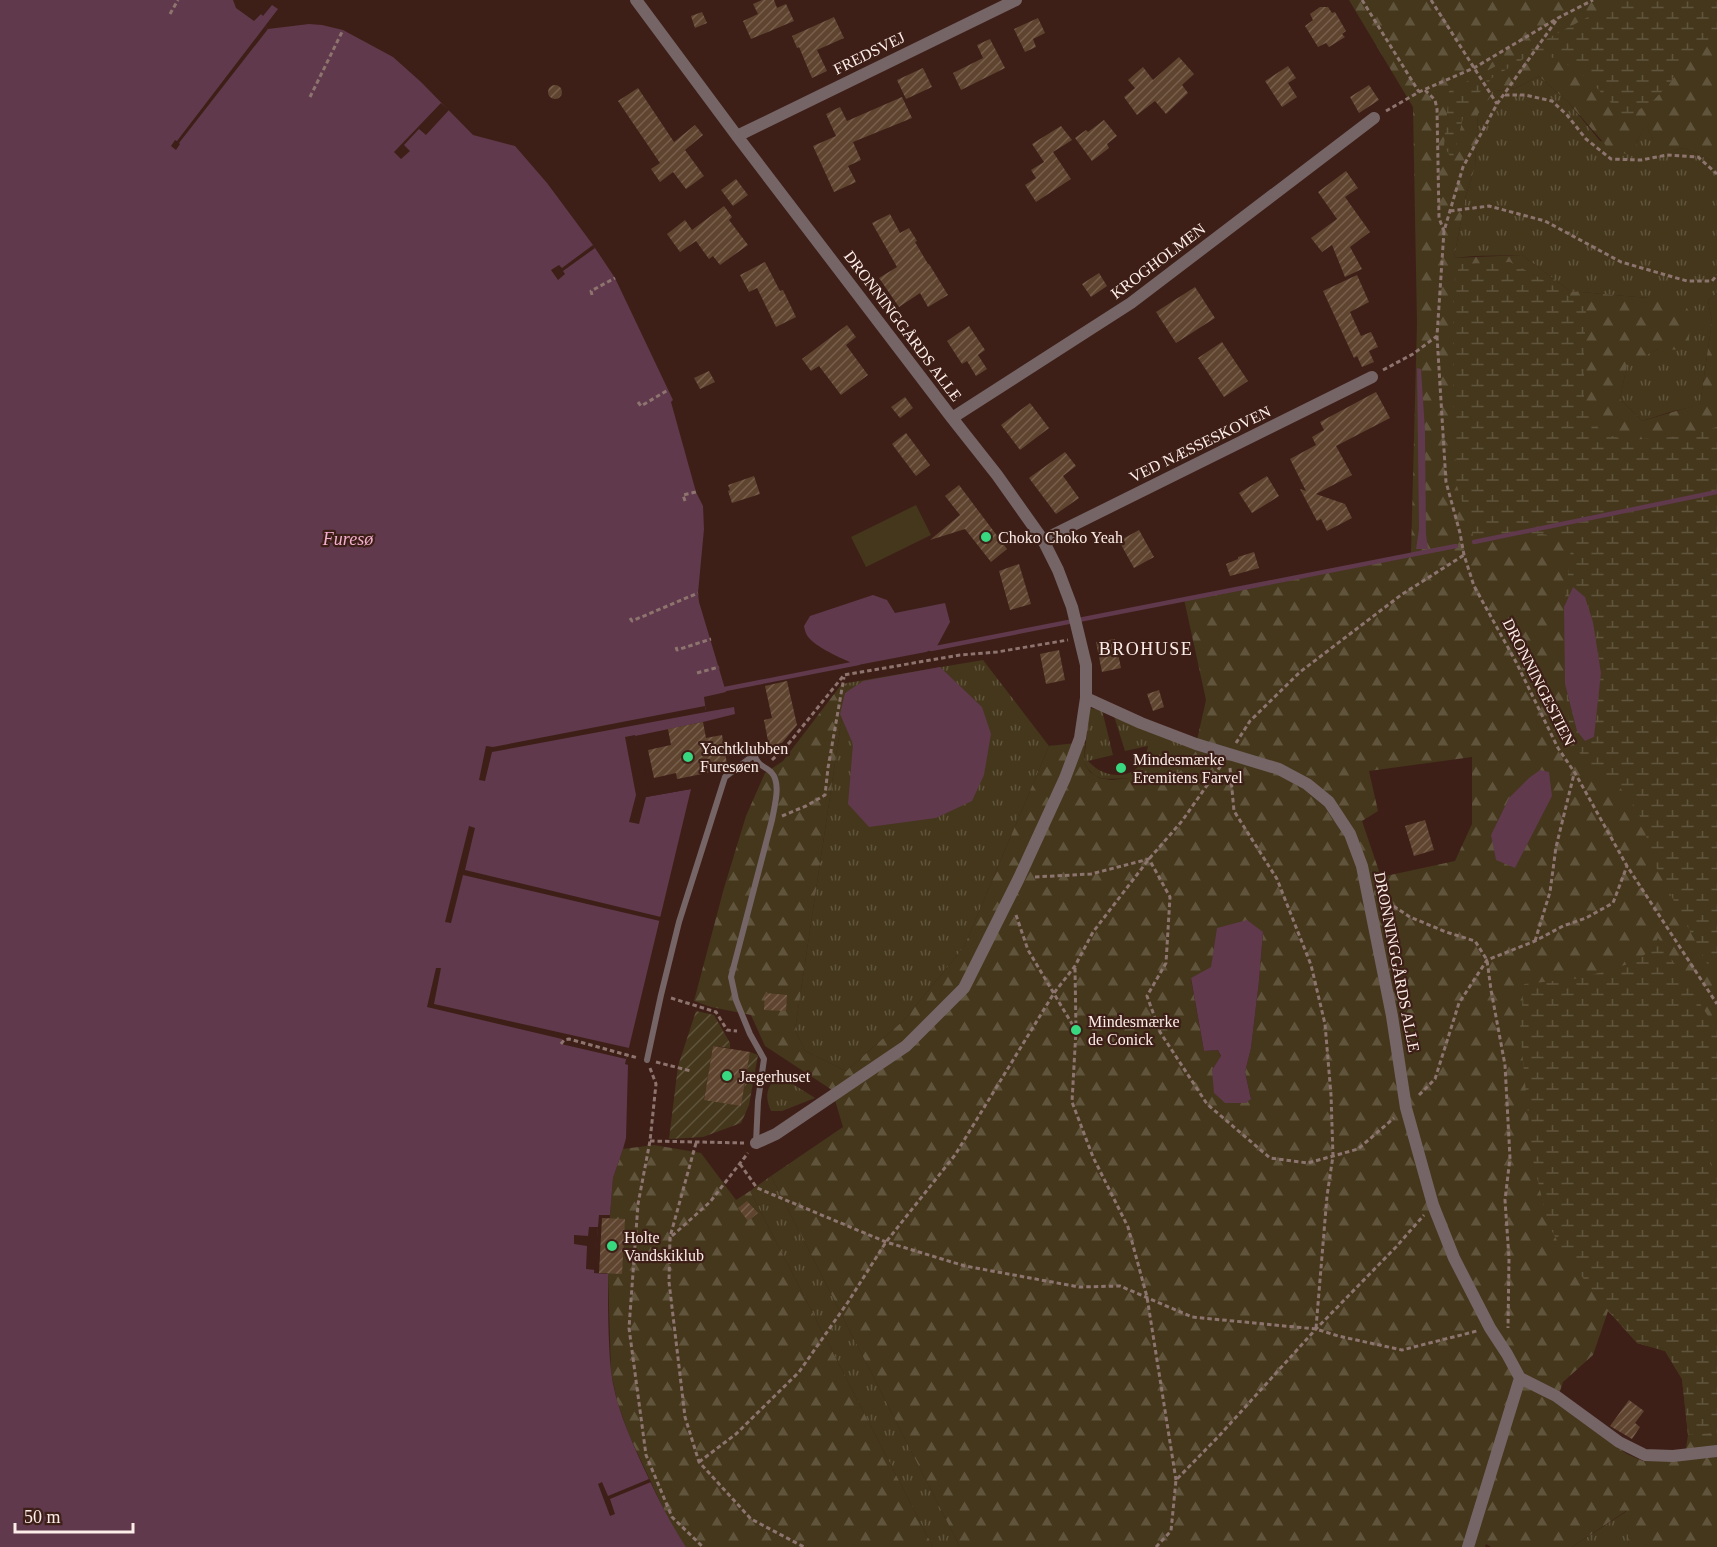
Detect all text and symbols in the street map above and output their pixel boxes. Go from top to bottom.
street label: FREDSVEJ [831,28,907,78]
street label: KROGHOLMEN [1107,220,1209,302]
street label: DRONNINGGÅRDS ALLE [841,248,965,404]
street label: VED NÆSSESKOVEN [1127,402,1274,486]
water label: Furesø [322,529,374,549]
place label: Choko Choko Yeah [998,529,1123,546]
marker: Choko Choko Yeah [979,530,993,544]
street label: DRONNINGESTIEN [1500,616,1579,749]
district label: BROHUSE [1099,639,1193,659]
place label: Yachtklubben Furesøen [700,740,788,775]
marker: Yachtklubben Furesøen [681,750,695,764]
place label: Mindesmærke Eremitens Farvel [1133,751,1243,786]
marker: Mindesmærke Eremitens Farvel [1114,761,1128,775]
street label: DRONNINGGÅRDS ALLE [1371,870,1423,1054]
place label: Mindesmærke de Conick [1088,1013,1180,1048]
marker: Mindesmærke de Conick [1069,1023,1083,1037]
place label: Jægerhuset [739,1068,811,1086]
marker: Jægerhuset [720,1069,734,1083]
place label: Holte Vandskiklub [624,1229,704,1264]
marker: Holte Vandskiklub [605,1239,619,1253]
scale bar [15,1496,134,1534]
text: 50 m [24,1507,61,1527]

